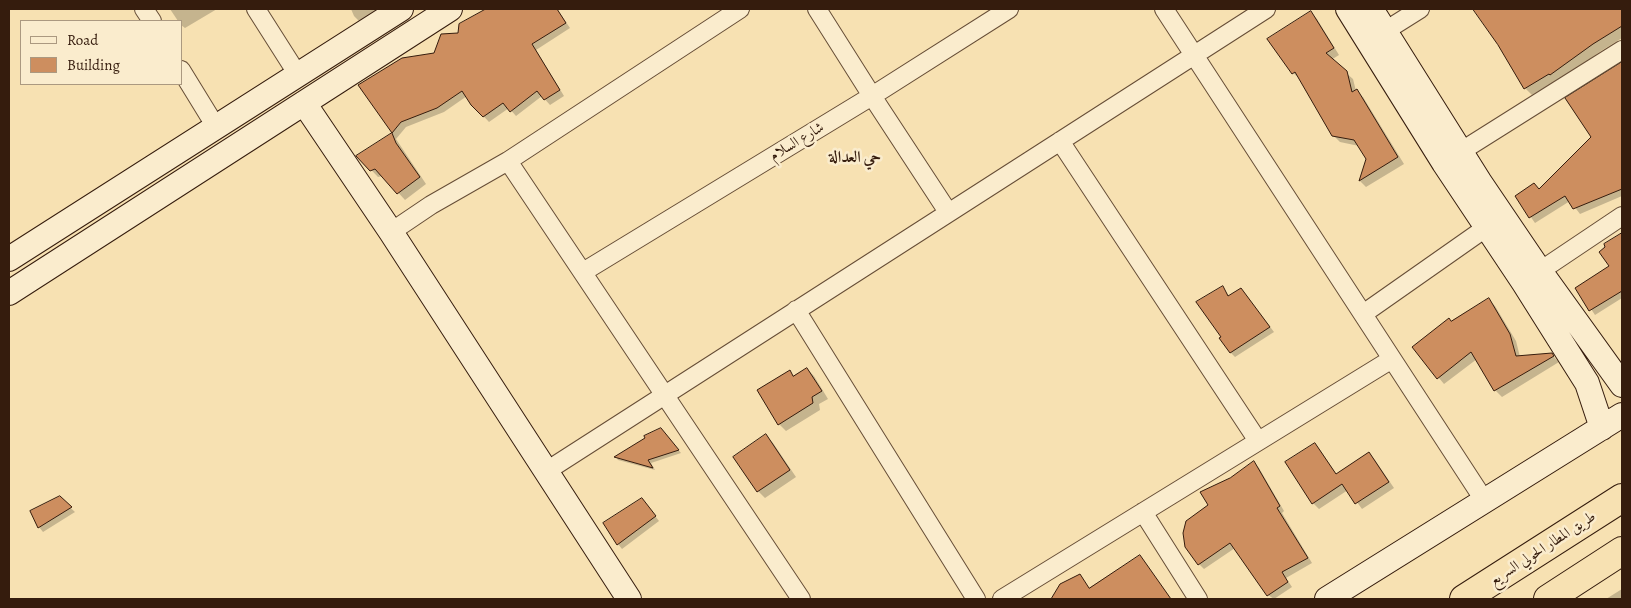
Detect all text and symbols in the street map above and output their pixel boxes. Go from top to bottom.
legend [20,20,182,85]
text: Road [67,30,98,50]
text: Building [67,55,120,75]
street label: شارع السلام [766,119,828,165]
district label: حي العدالة [829,148,881,168]
street label: طريق المطار الحولي السريع [1486,508,1600,590]

